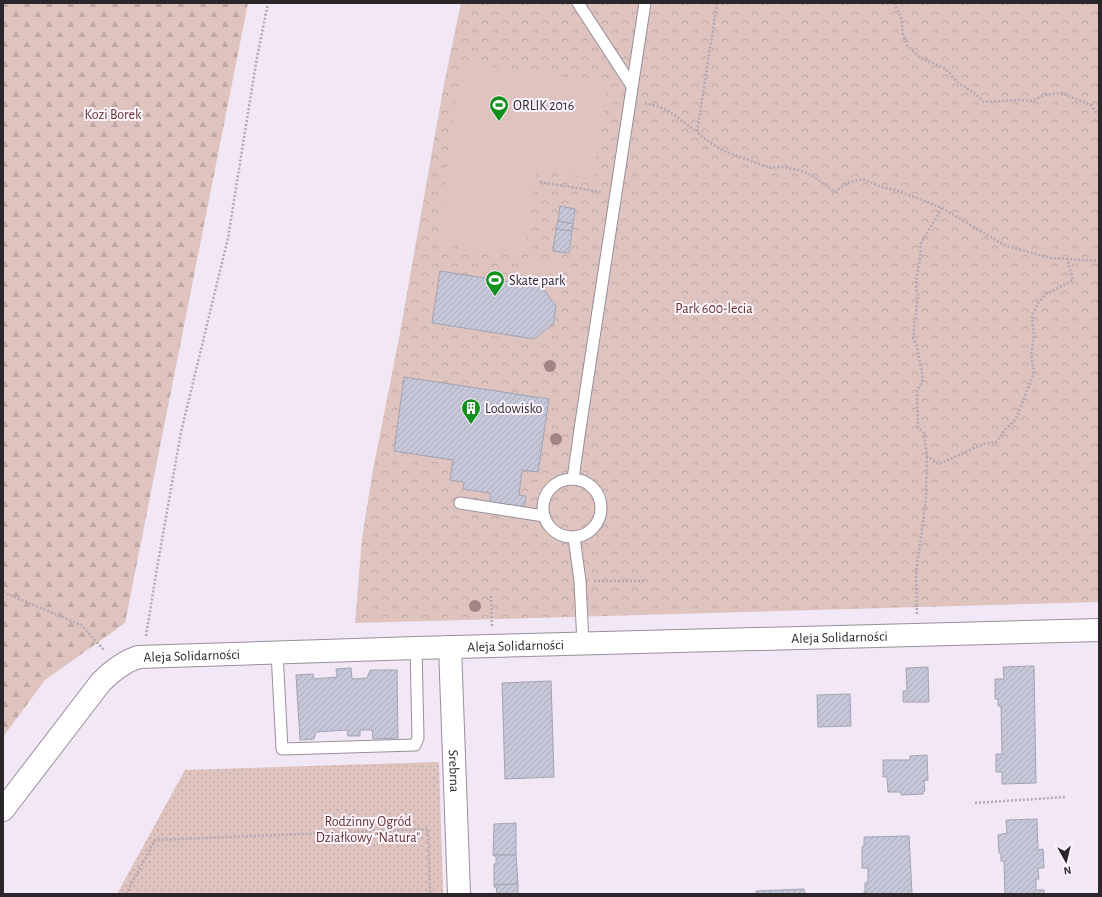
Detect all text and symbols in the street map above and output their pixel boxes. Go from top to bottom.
sports icon: ORLIK 2016 [488,94,510,122]
place label: ORLIK 2016 [513,99,574,113]
park label: Kozi Borek [85,108,142,122]
sports icon: Skate park [484,269,506,297]
place label: Skate park [509,274,566,288]
park label: Park 600-lecia [675,302,753,316]
building icon: Lodowisko [460,397,482,425]
place label: Lodowisko [485,402,543,416]
street label: Aleja Solidarności [791,630,888,646]
street label: Aleja Solidarności [467,638,564,655]
street label: Aleja Solidarności [143,648,240,665]
street label: Srebrna [446,749,461,793]
park label: Rodzinny Ogród Działkowy "Natura" [316,815,420,845]
north arrow [1046,841,1086,881]
text: N [1063,864,1072,876]

